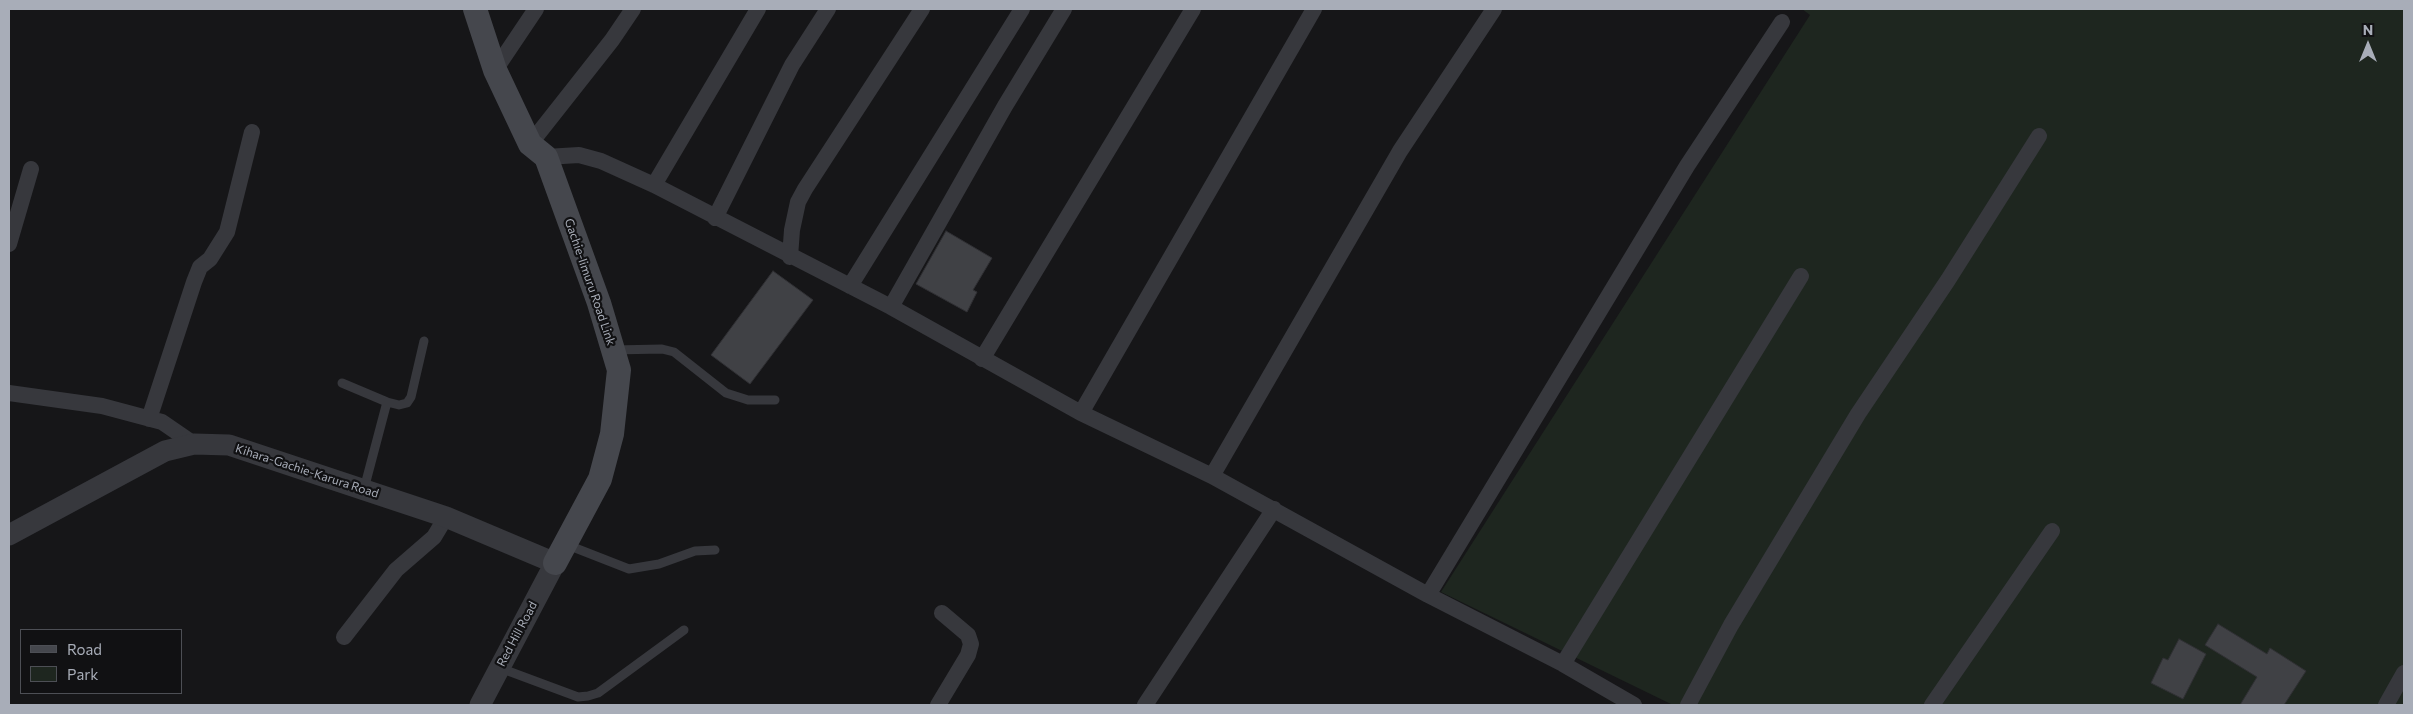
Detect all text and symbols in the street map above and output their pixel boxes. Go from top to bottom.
north arrow [2343,20,2393,70]
text: N [2363,21,2373,38]
street label: Gachie-limuru Road Link [562,217,618,347]
street label: Kihara-Gachie-Karura Road [234,441,380,501]
street label: Red Hill Road [494,599,540,669]
legend [20,629,182,694]
text: Road [67,640,102,658]
text: Park [67,665,98,683]

